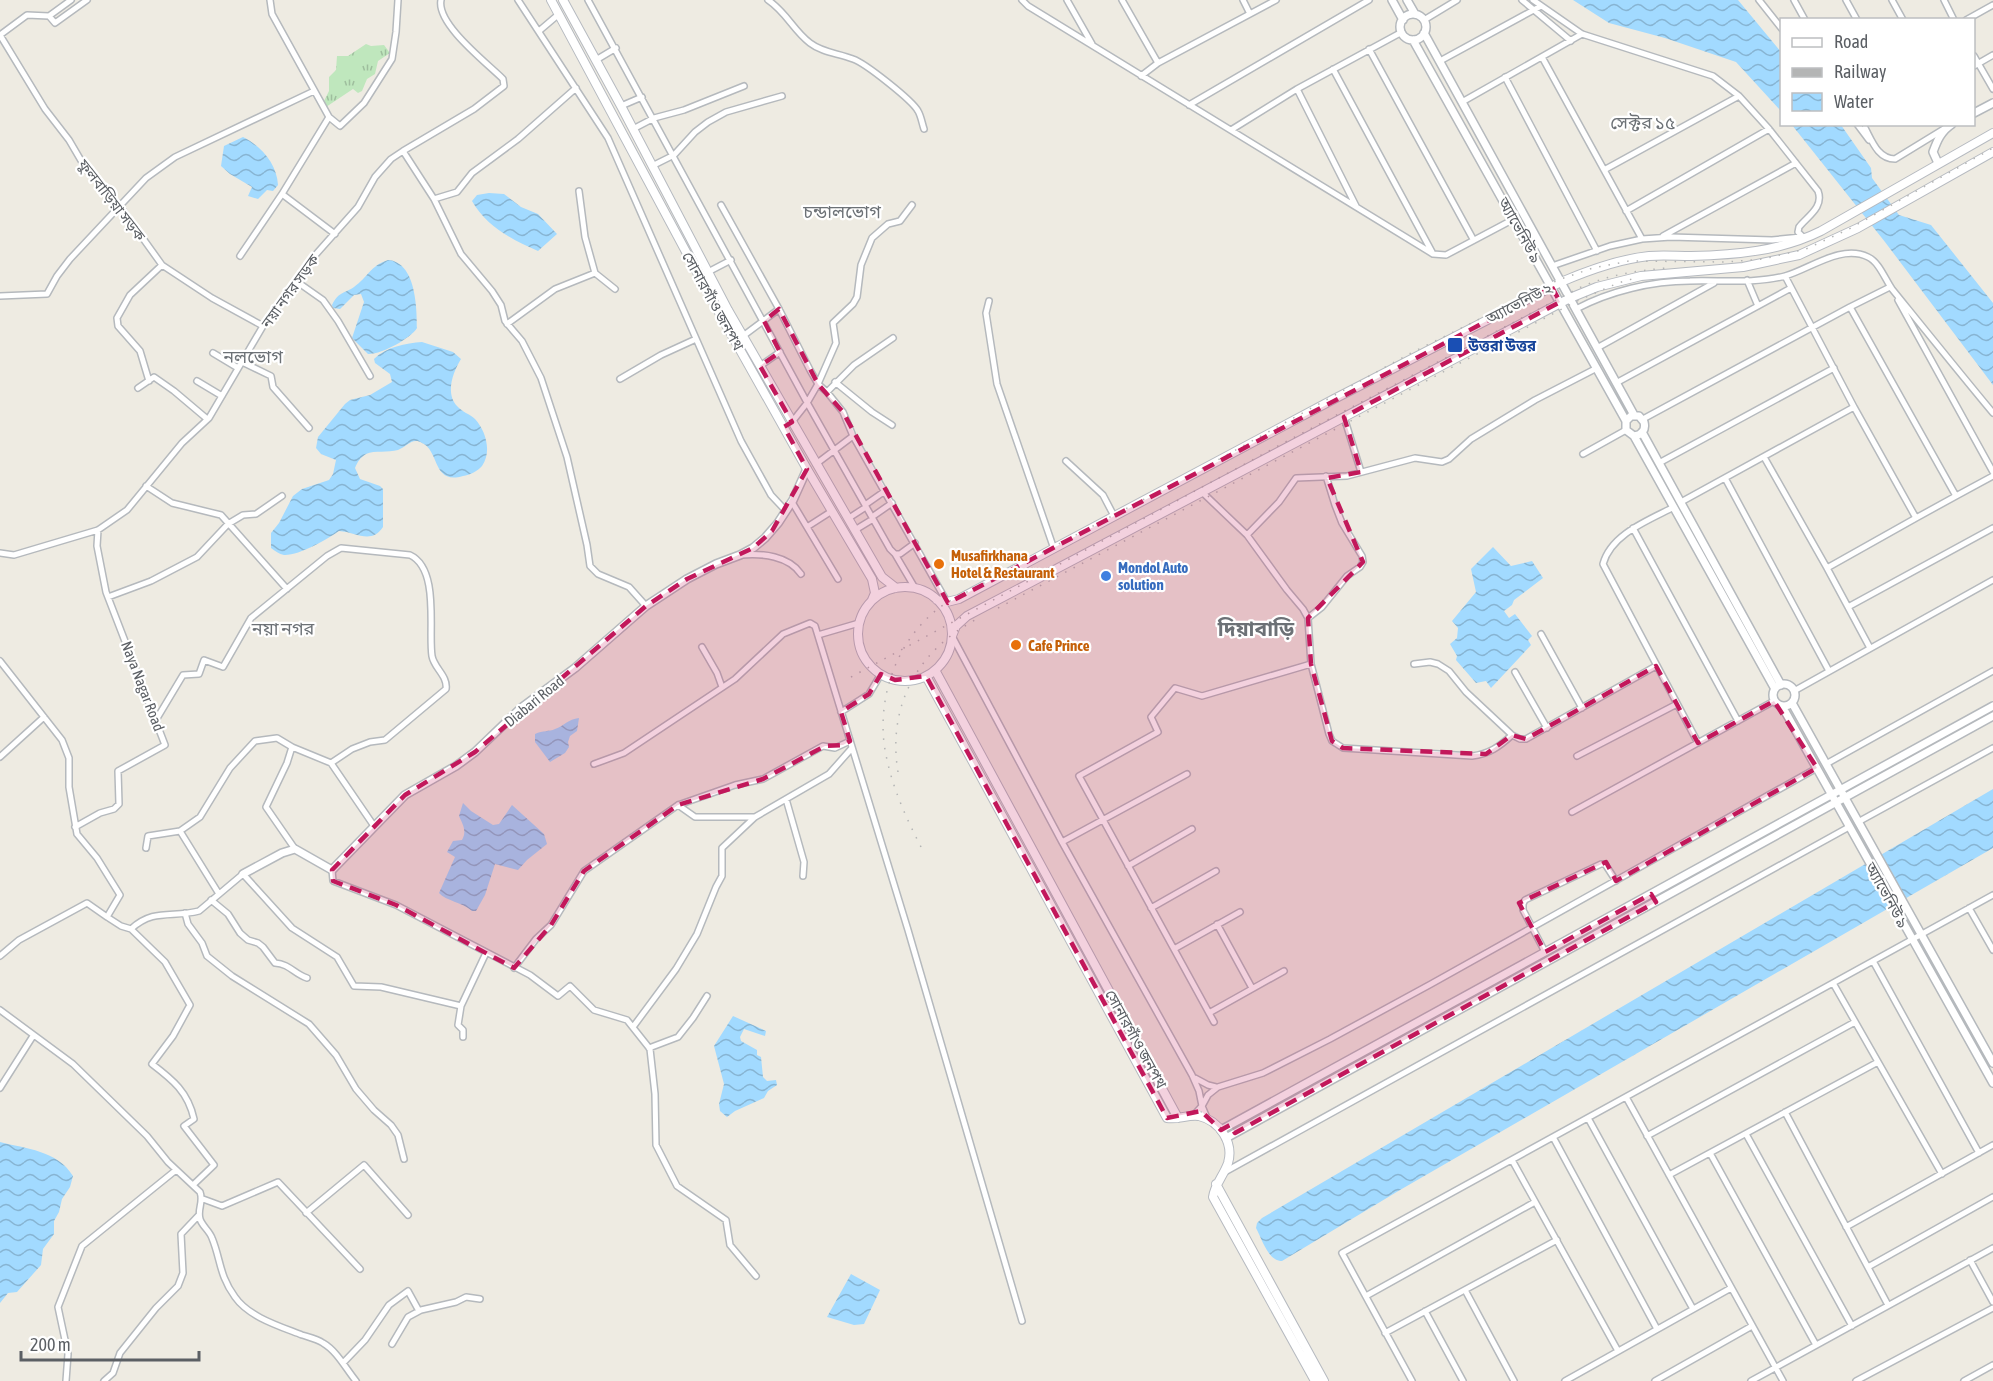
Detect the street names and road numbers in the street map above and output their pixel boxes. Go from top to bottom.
street label: ফুলবাড়িয়া সড়ক [74,155,150,245]
street label: অ্যাভেনিউ ৯ [1495,194,1545,266]
street label: সোনারগাঁও জনপথ [679,249,747,353]
street label: নয়া নগর সড়ক [257,250,323,332]
street label: অ্যাভেনিউ ২ [1482,279,1555,327]
street label: Naya Nagar Road [118,639,168,733]
street label: Diabari Road [501,672,567,730]
street label: অ্যাভেনিউ ৯ [1862,859,1912,931]
street label: সোনারগাঁও জনপথ [1102,987,1170,1091]

